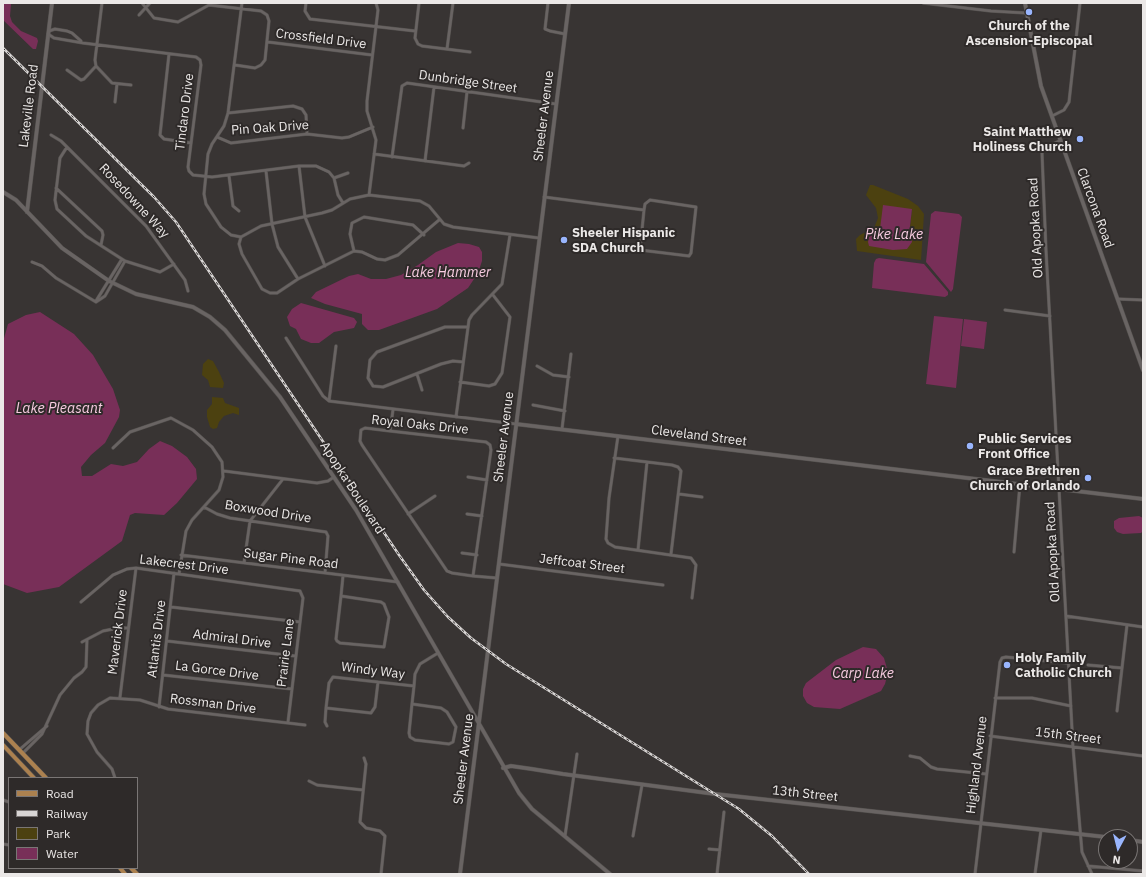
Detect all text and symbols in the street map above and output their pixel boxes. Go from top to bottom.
marker: Church of the Ascension-Episcopal [1024,7,1034,17]
place label: Church of the Ascension-Episcopal [965,18,1093,49]
street label: Crossfield Drive [275,26,367,52]
street label: Lakeville Road [16,63,42,149]
street label: Dunbridge Street [418,67,518,97]
street label: Sheeler Avenue [531,70,557,162]
street label: Tindaro Drive [173,72,197,152]
street label: Pin Oak Drive [231,118,309,138]
place label: Saint Matthew Holiness Church [973,124,1072,155]
marker: Saint Matthew Holiness Church [1075,134,1085,144]
street label: Rosedowne Way [96,161,172,241]
street label: Clarcona Road [1073,166,1117,250]
street label: Old Apopka Road [1026,177,1046,279]
place label: Sheeler Hispanic SDA Church [572,225,675,256]
water label: Pike Lake [865,227,923,243]
marker: Sheeler Hispanic SDA Church [559,235,569,245]
water label: Lake Hammer [405,265,491,281]
street label: Sheeler Avenue [491,391,517,483]
water label: Lake Pleasant [16,401,102,417]
street label: Royal Oaks Drive [371,412,469,438]
street label: Cleveland Street [650,422,748,450]
place label: Public Services Front Office [978,431,1072,462]
street label: Apopka Boulevard [316,439,388,537]
marker: Public Services Front Office [965,441,975,451]
place label: Grace Brethren Church of Orlando [969,463,1080,494]
marker: Grace Brethren Church of Orlando [1083,473,1093,483]
street label: Boxwood Drive [224,497,312,527]
street label: Old Apopka Road [1043,501,1063,603]
street label: Sugar Pine Road [243,545,339,573]
street label: Jeffcoat Street [538,551,626,577]
street label: Lakecrest Drive [139,552,229,578]
street label: Maverick Drive [105,589,131,675]
street label: Atlantis Drive [144,599,170,679]
street label: Prairie Lane [274,618,298,688]
street label: Admiral Drive [192,626,272,652]
place label: Holy Family Catholic Church [1015,650,1112,681]
street label: La Gorce Drive [174,658,260,684]
street label: Windy Way [340,659,406,683]
marker: Holy Family Catholic Church [1002,660,1012,670]
water label: Carp Lake [832,666,894,682]
street label: Rossman Drive [169,691,257,717]
street label: Sheeler Avenue [451,713,477,805]
street label: Highland Avenue [963,715,991,815]
street label: 15th Street [1034,724,1102,748]
legend [8,777,138,869]
street label: 13th Street [771,783,839,805]
text: Road [46,786,74,801]
text: Railway [46,806,88,821]
text: Park [46,826,70,841]
north arrow [1098,829,1138,869]
text: Water [46,846,78,861]
text: N [1112,852,1121,867]

